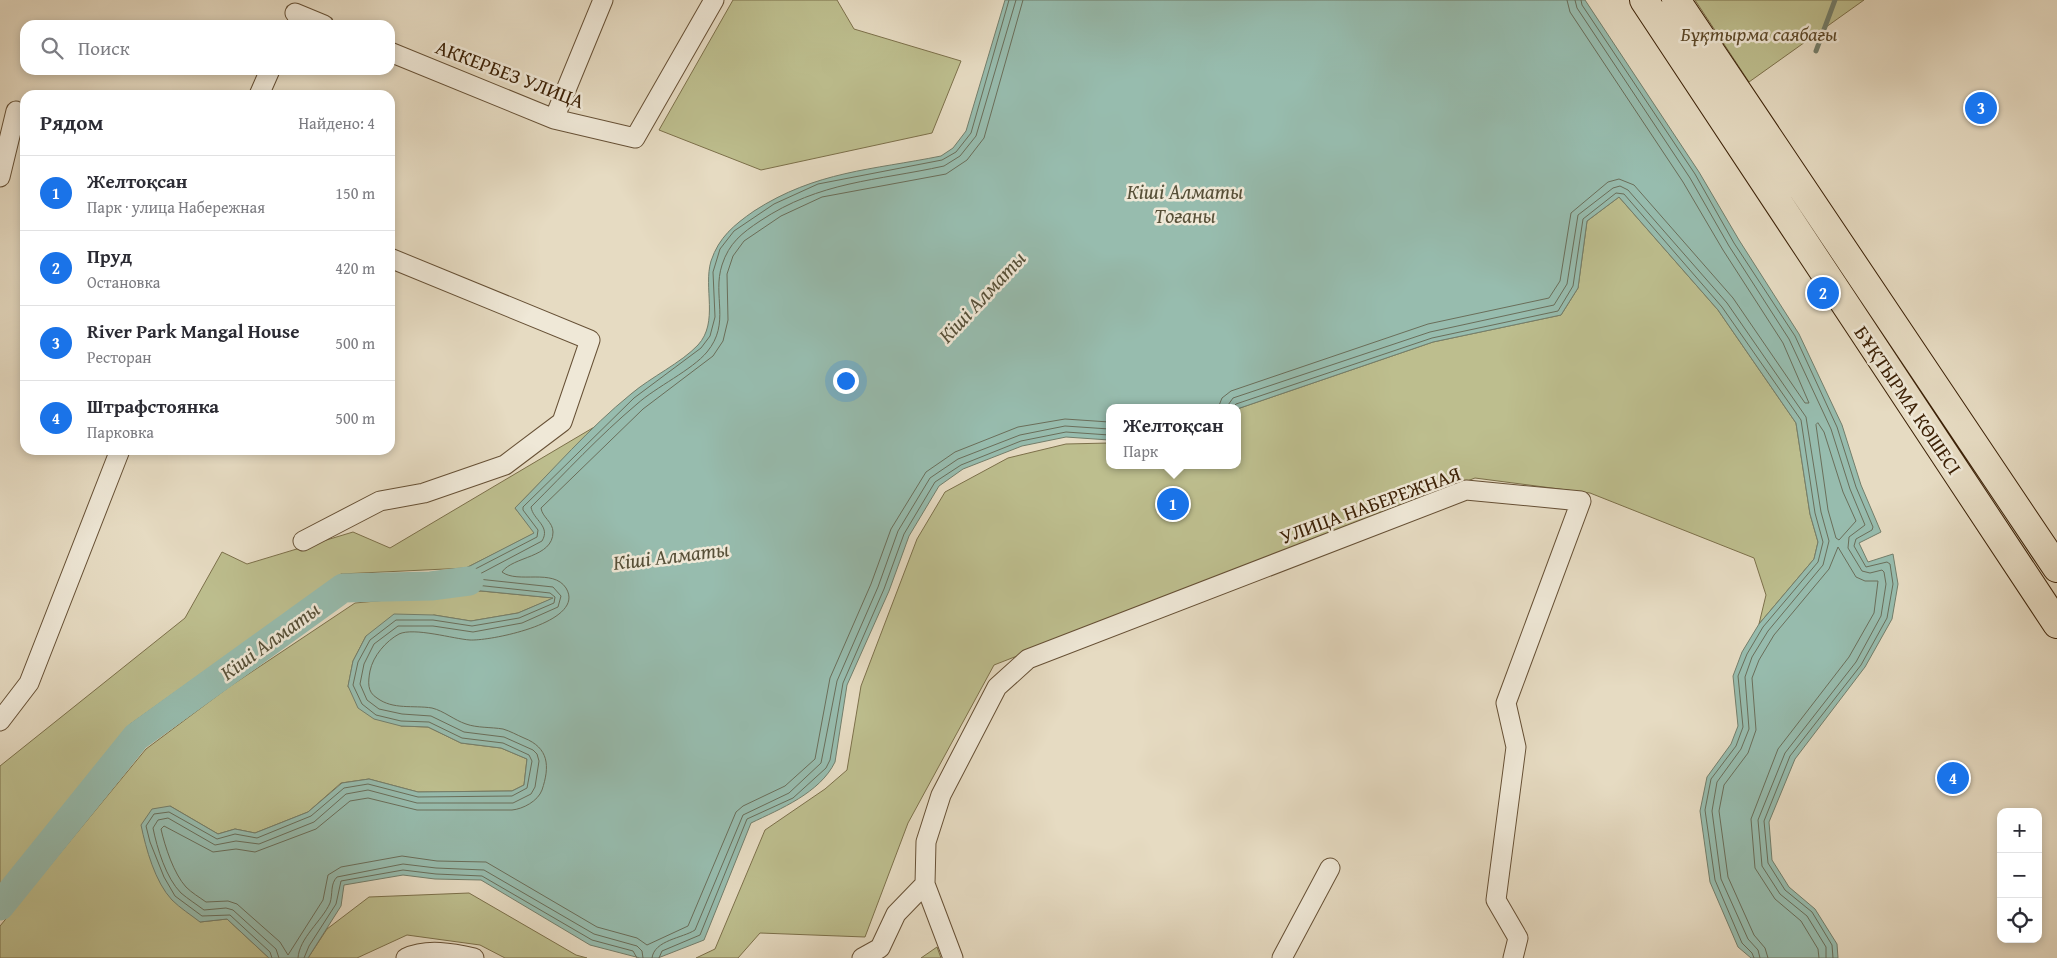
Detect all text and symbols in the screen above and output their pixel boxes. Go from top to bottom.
park label: Бұқтырма саябағы [1681,19,1838,48]
search box [20,20,395,75]
street label: АККЕРБЕЗ УЛИЦА [432,32,589,115]
icon: search [38,34,66,62]
text: Поиск [78,34,130,62]
pin: 3 [1965,89,1997,127]
text: Рядом [40,107,103,138]
text: Найдено: 4 [298,111,375,135]
text: Желтоқсан [87,167,187,195]
water label: Кіші Алматы Тоғаны [1127,176,1243,231]
text: 1 [52,181,60,205]
text: 150 m [335,181,375,205]
text: Парк · улица Набережная [87,195,265,219]
text: Пруд [87,242,132,270]
water label: Кіші Алматы [931,244,1033,350]
text: 2 [52,256,60,280]
text: 420 m [335,256,375,280]
text: Остановка [87,270,160,294]
pin: 2 [1807,274,1839,312]
text: River Park Mangal House [87,317,300,345]
street label: БҰҚТЫРМА КӨШЕСІ [1848,319,1969,480]
text: 3 [52,331,60,355]
text: 500 m [335,331,375,355]
text: Ресторан [87,345,152,369]
your location [833,368,859,394]
text: Штрафстоянка [87,392,219,420]
popup [1106,404,1241,469]
text: 4 [52,406,60,430]
text: 500 m [335,406,375,430]
text: Желтоқсан [1123,411,1224,439]
text: Парковка [87,420,154,444]
text: Парк [1123,439,1158,463]
street label: УЛИЦА НАБЕРЕЖНАЯ [1275,458,1465,551]
pin: 1 [1157,485,1189,523]
water label: Кіші Алматы [611,533,731,578]
water label: Кіші Алматы [213,594,326,687]
pin: 4 [1937,759,1969,797]
map controls [1997,808,2042,943]
button: + [1997,808,2042,853]
button: − [1997,853,2042,898]
button: locate [1997,898,2042,943]

